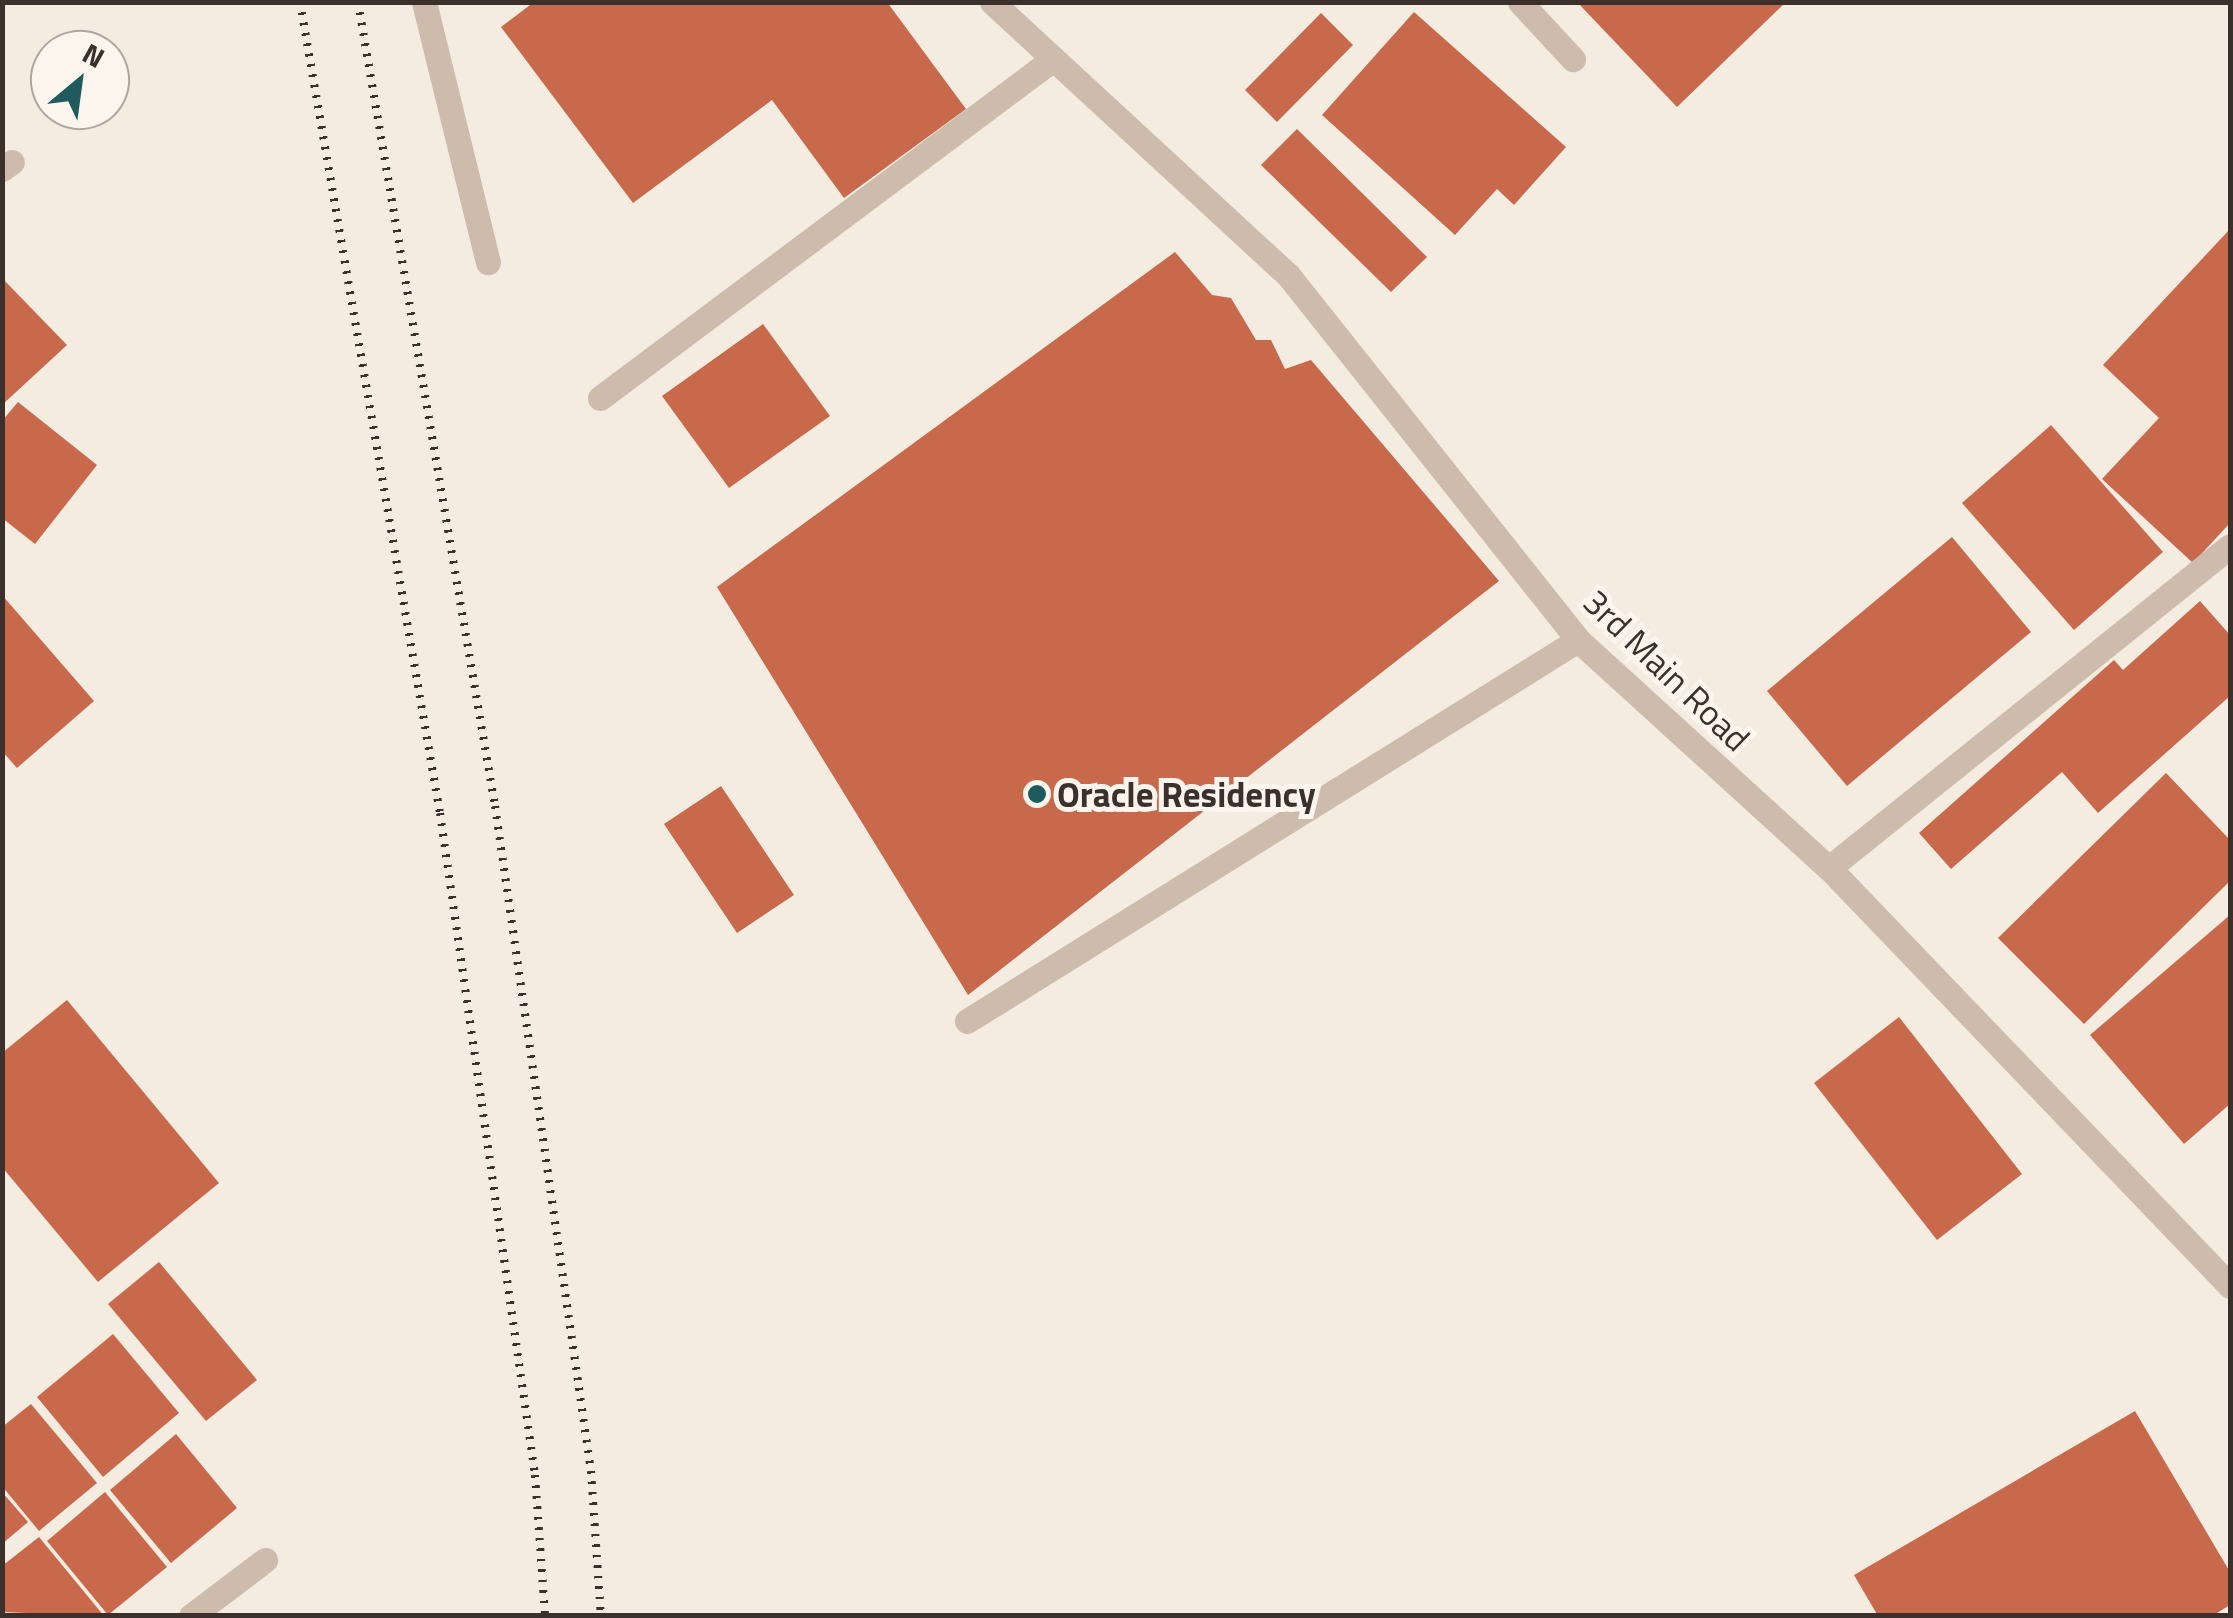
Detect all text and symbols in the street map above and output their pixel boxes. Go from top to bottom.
north arrow [30,30,130,130]
text: N [75,32,113,79]
street label: 3rd Main Road [1575,580,1759,760]
place label: Oracle Residency [1057,773,1316,815]
marker: Oracle Residency [1026,783,1048,805]

